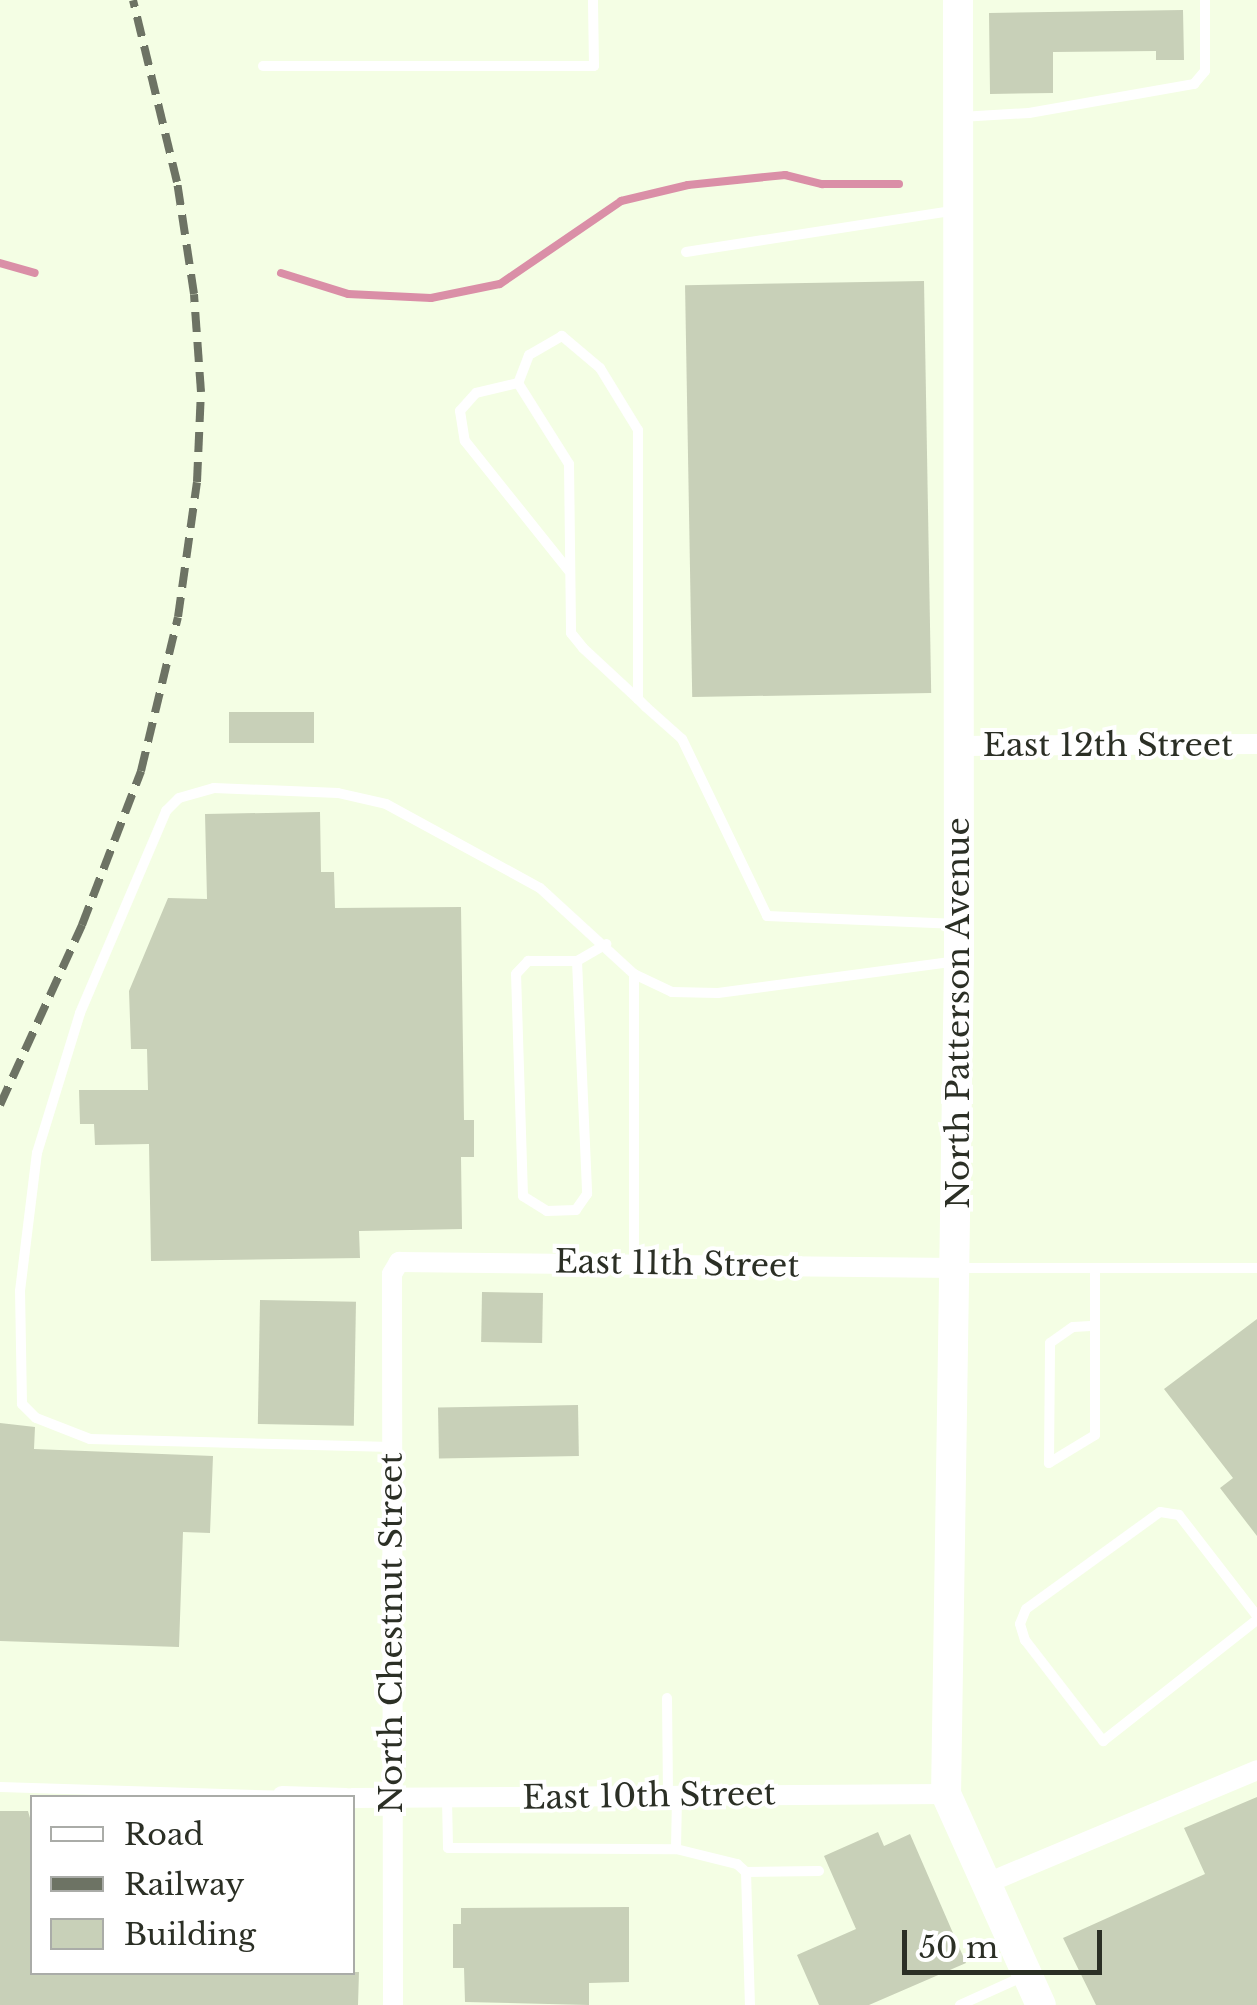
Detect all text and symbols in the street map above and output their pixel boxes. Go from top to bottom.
street label: East 12th Street [983,726,1233,764]
street label: North Patterson Avenue [939,816,977,1210]
street label: East 11th Street [554,1243,800,1285]
street label: North Chestnut Street [372,1452,410,1814]
street label: East 10th Street [522,1775,776,1817]
legend [30,1795,355,1975]
text: Road [124,1816,204,1853]
text: Railway [124,1866,244,1903]
scale bar [907,1910,1107,1972]
text: Building [124,1916,256,1953]
text: 50 m [919,1929,998,1966]

